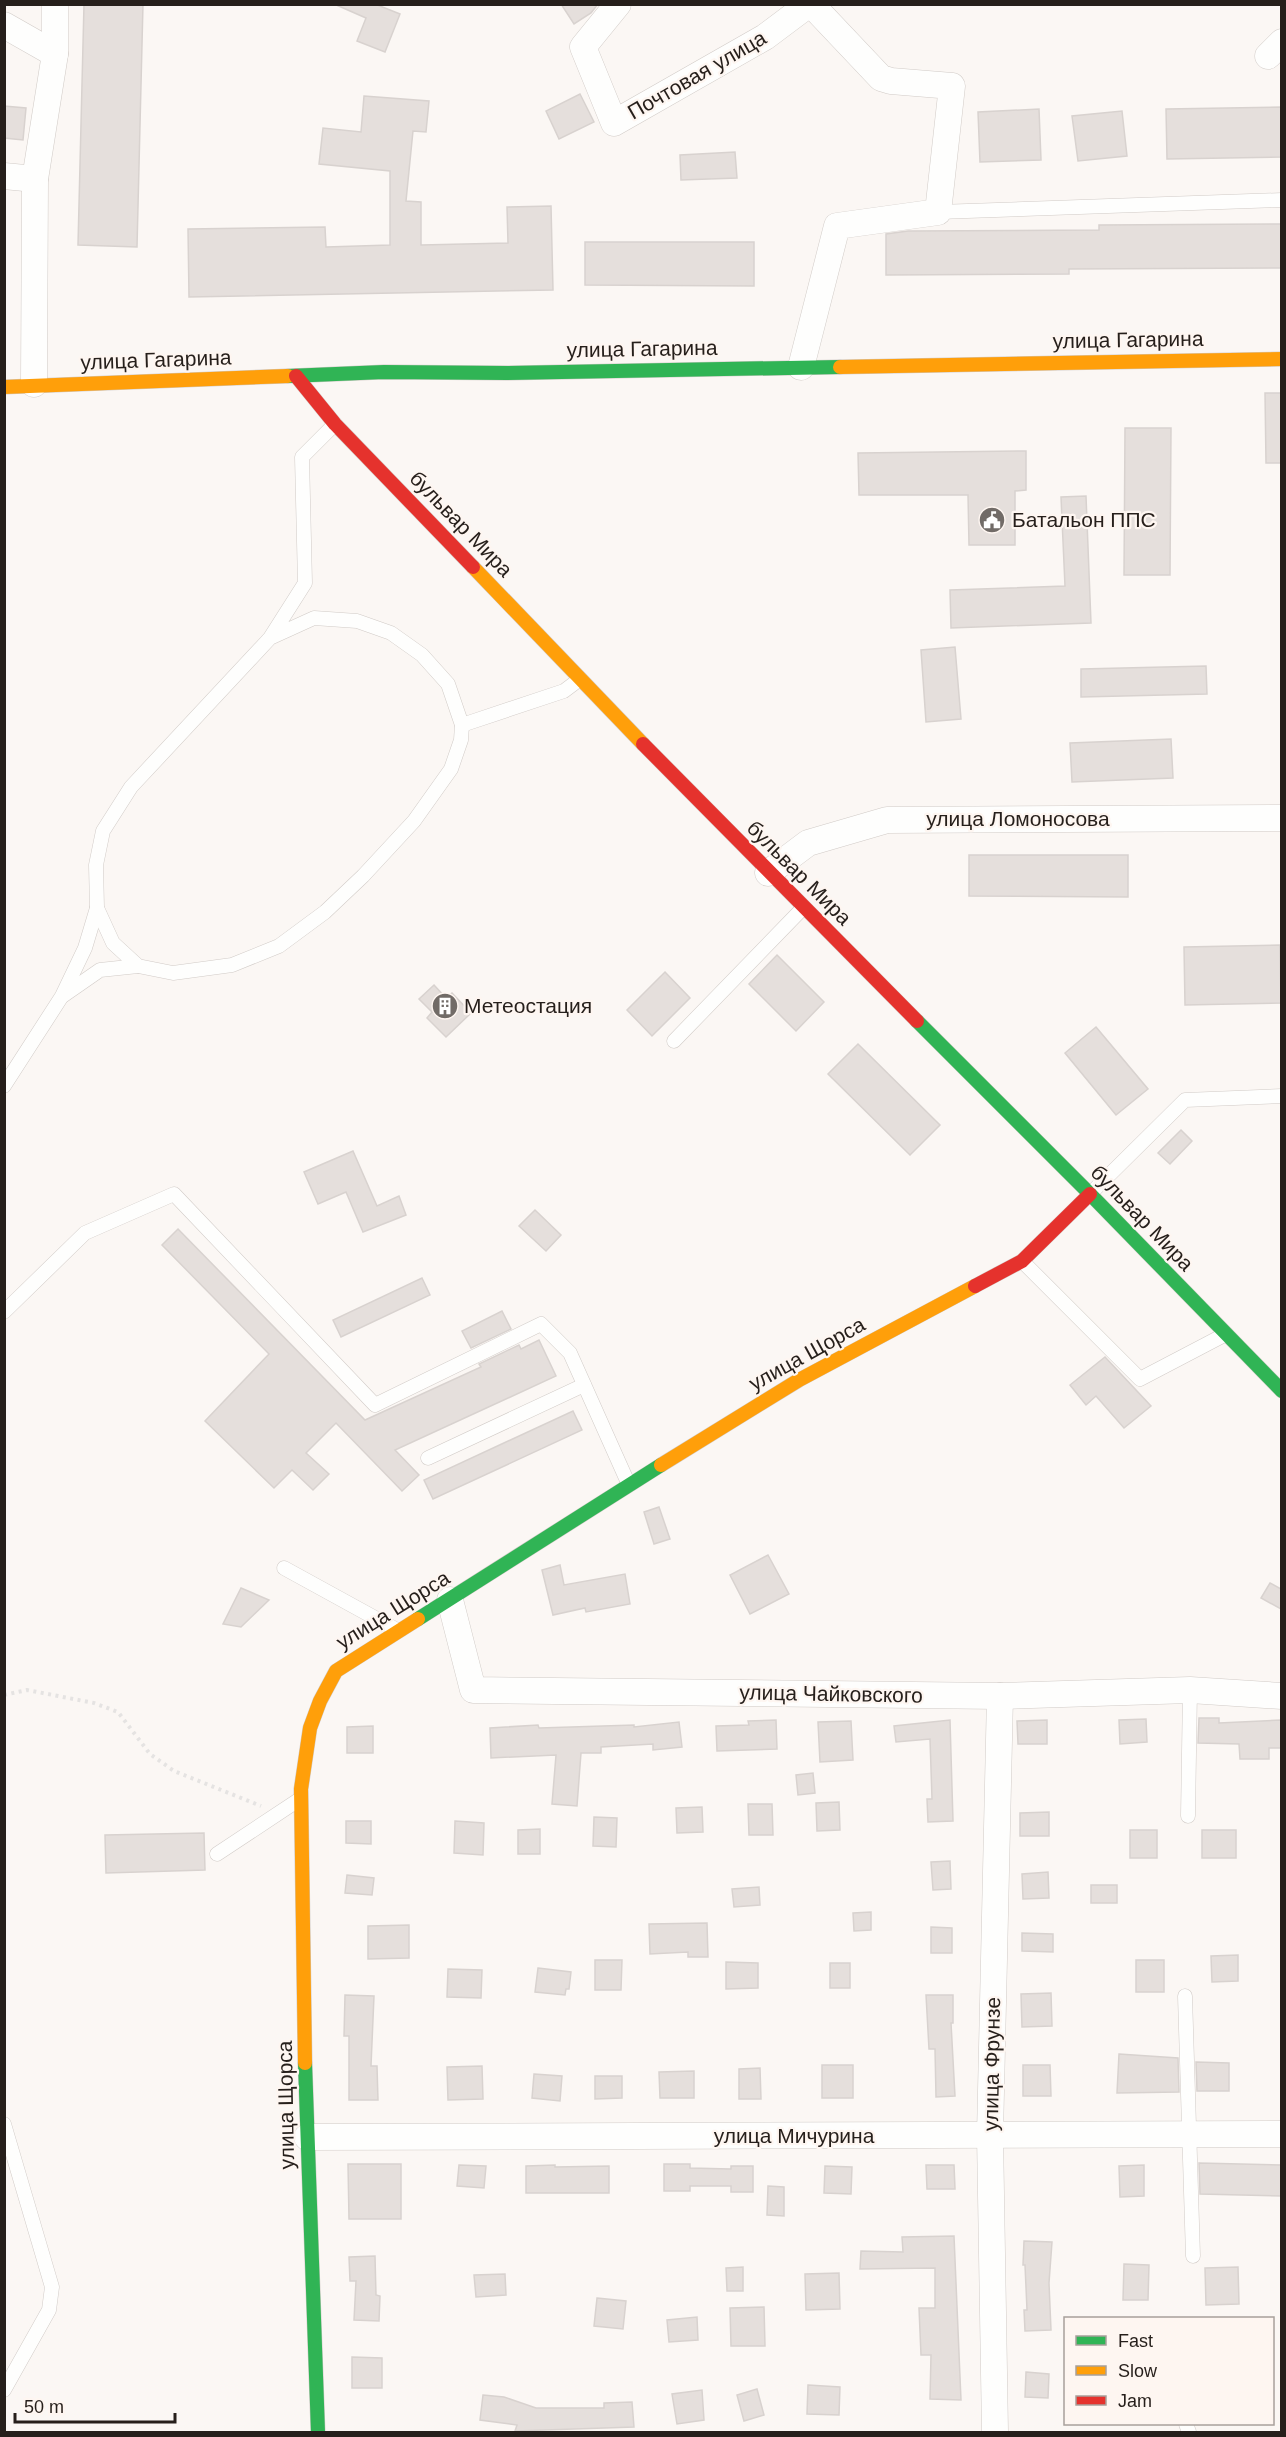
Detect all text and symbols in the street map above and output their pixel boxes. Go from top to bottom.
street label: Почтовая улица [624,25,770,123]
street label: улица Гагарина [1052,327,1204,352]
street label: улица Гагарина [566,336,718,361]
street label: улица Гагарина [80,345,232,374]
street label: бульвар Мира [405,466,518,581]
public building icon: Батальон ППС [977,505,1007,535]
place label: Батальон ППС [1012,508,1156,531]
street label: улица Ломоносова [926,807,1110,830]
street label: бульвар Мира [743,816,856,930]
building icon: Метеостация [430,991,460,1021]
place label: Метеостация [464,994,592,1017]
street label: бульвар Мира [1086,1160,1199,1275]
street label: улица Щорса [745,1312,869,1395]
street label: улица Щорса [332,1566,454,1653]
street label: улица Чайковского [739,1680,923,1707]
street label: улица Фрунзе [979,1997,1004,2131]
street label: улица Щорса [273,2040,298,2170]
street label: улица Мичурина [714,2124,875,2147]
legend [1064,2317,1274,2425]
text: Fast [1118,2331,1153,2351]
text: Slow [1118,2361,1158,2381]
scale bar [15,2386,176,2424]
text: Jam [1118,2391,1152,2411]
text: 50 m [24,2397,64,2417]

